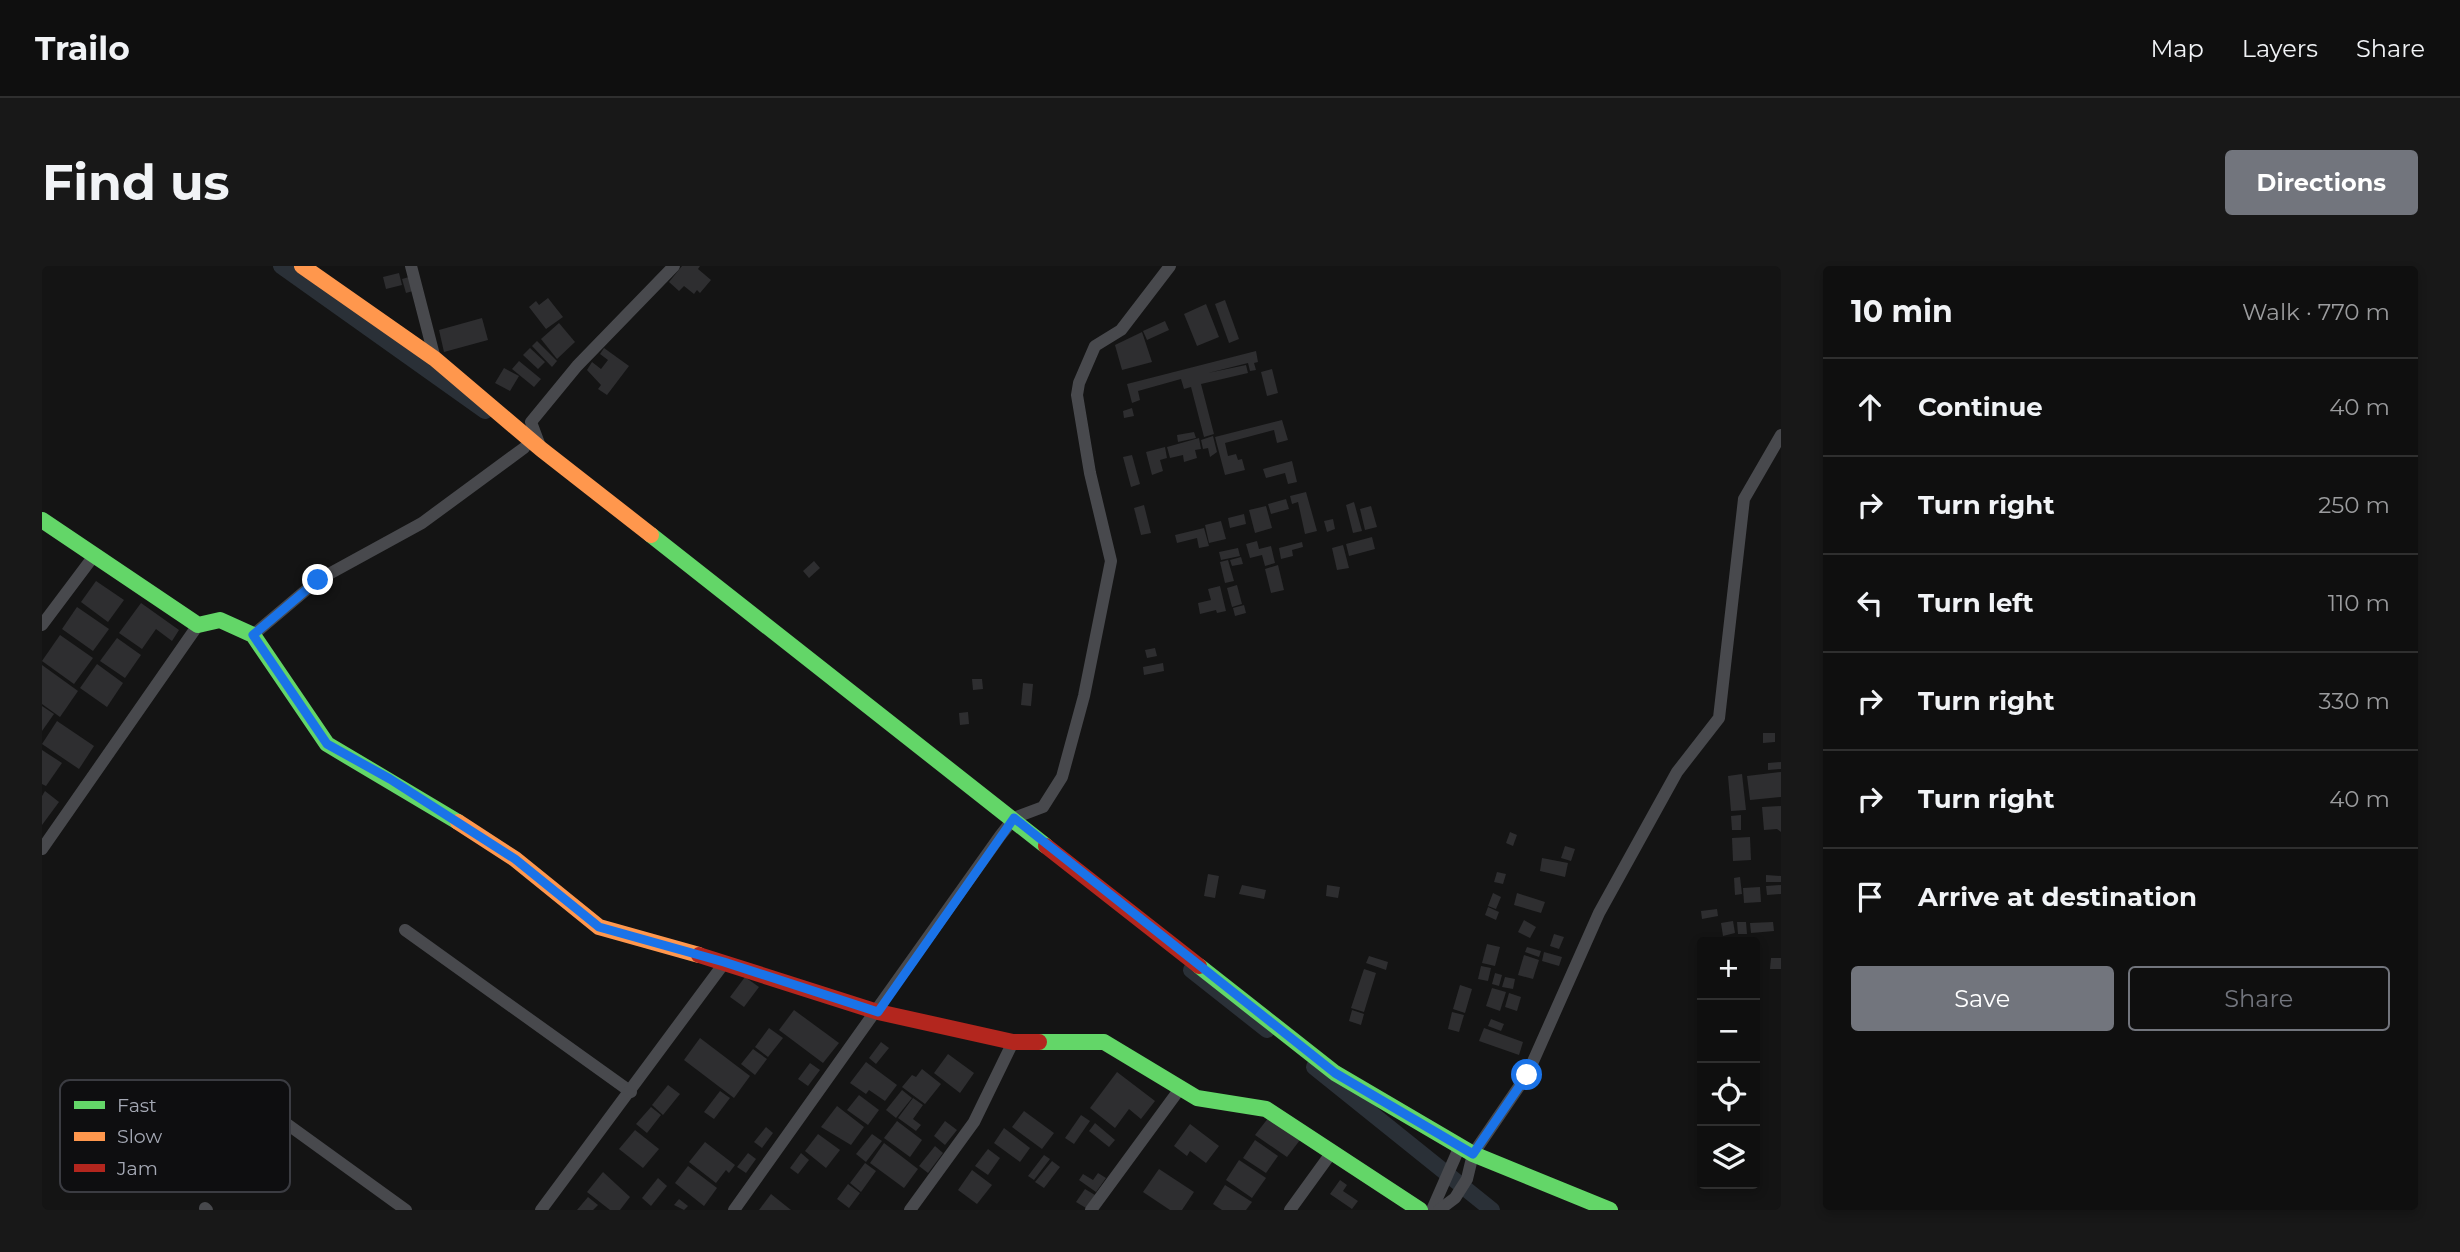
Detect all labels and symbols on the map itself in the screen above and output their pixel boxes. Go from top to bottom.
route end [302,564,333,595]
route start [1511,1059,1542,1090]
legend [60,1080,290,1192]
text: Fast [117,1094,157,1117]
text: Slow [117,1125,162,1148]
text: Jam [116,1157,158,1180]

